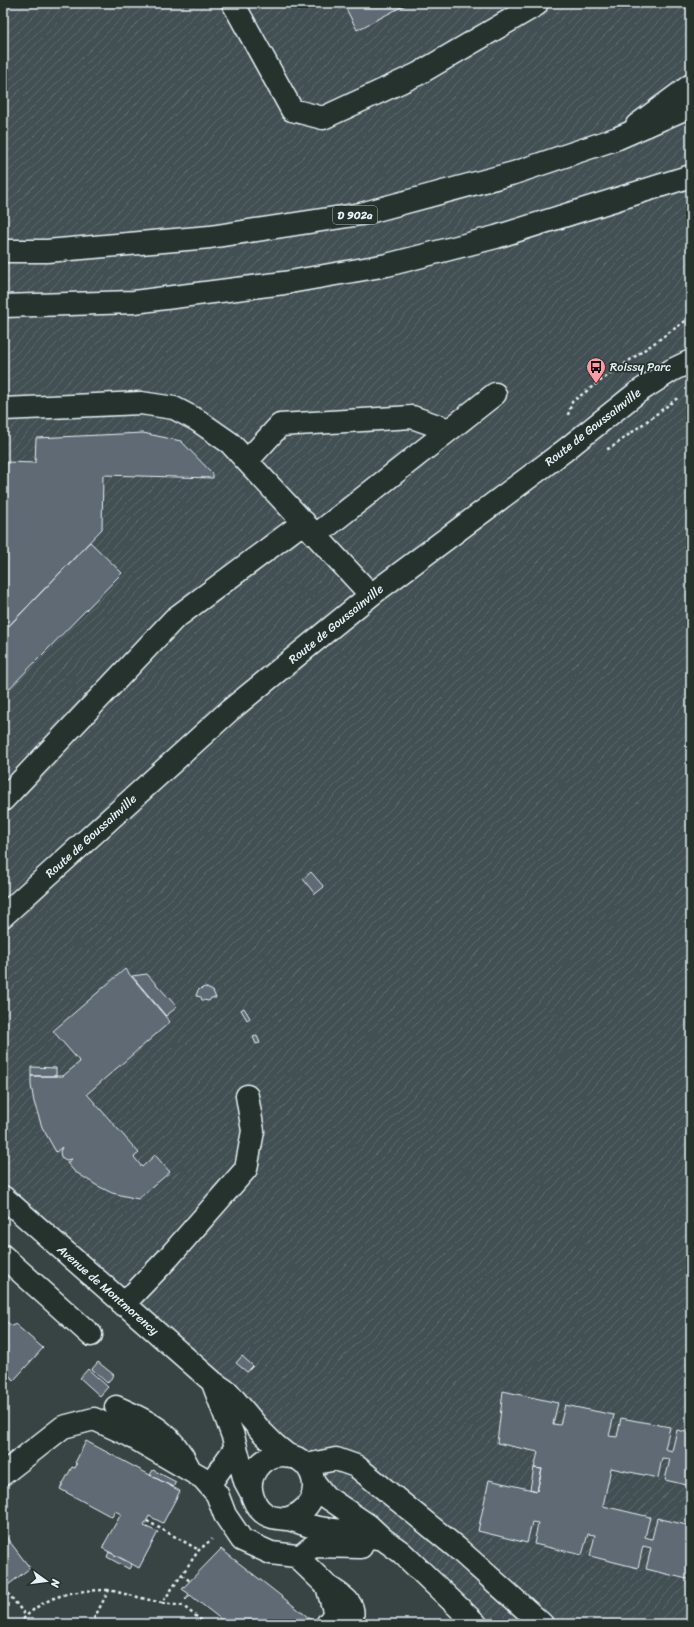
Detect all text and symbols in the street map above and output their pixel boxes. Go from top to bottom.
road number: D 902a [333,206,377,224]
bus stop icon: Roissy Parc [585,356,607,384]
place label: Roissy Parc [610,356,671,378]
street label: Route de Goussainville [540,382,646,472]
street label: Route de Goussainville [283,578,389,670]
street label: Route de Goussainville [40,788,142,884]
street label: Avenue de Montmorency [51,1239,165,1341]
north arrow [26,1561,66,1601]
text: N [45,1576,66,1590]

